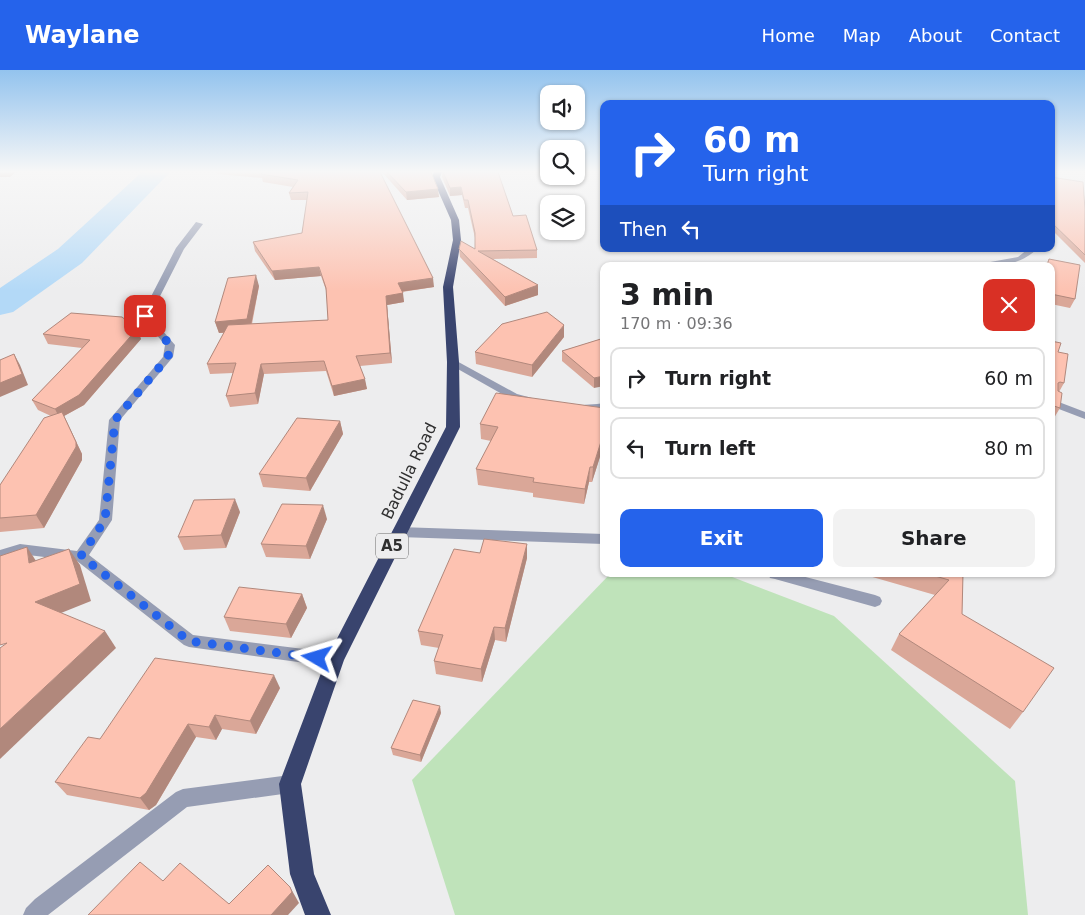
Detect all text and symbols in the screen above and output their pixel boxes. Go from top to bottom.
text: Waylane [25,21,140,49]
text: Home [762,25,815,46]
text: Map [843,25,881,46]
text: About [909,25,962,46]
text: Contact [990,25,1060,46]
map controls [540,85,585,240]
button: sound [540,85,585,130]
icon: right [620,120,685,185]
text: 60 m [703,120,800,160]
button: search [540,140,585,185]
text: Turn right [703,161,808,186]
button: layers [540,195,585,240]
icon: left [677,215,705,243]
text: Then [620,218,667,240]
text: 3 min [620,277,714,312]
button: close [983,279,1035,331]
pin [124,295,166,337]
icon: arrive [131,302,159,330]
text: 170 m · 09:36 [620,314,733,333]
icon: right [622,364,650,392]
text: Turn right [665,367,771,389]
text: 60 m [984,367,1033,389]
street label: Badulla Road [377,420,441,522]
icon: left [622,434,650,462]
text: Turn left [665,437,756,459]
text: 80 m [984,437,1033,459]
button: Exit [620,509,823,567]
button: Share [833,509,1035,567]
road number: A5 [376,534,408,558]
position arrow [290,631,342,683]

